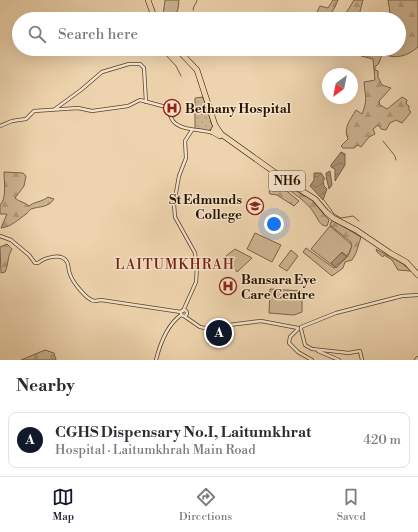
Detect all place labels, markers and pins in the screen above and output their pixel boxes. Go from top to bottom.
hospital icon: Bethany Hospital [162,98,182,118]
place label: Bethany Hospital [185,101,292,117]
place label: St Edmunds College [169,192,242,223]
school or university icon: St Edmunds College [245,196,265,216]
place label: Bansara Eye Care Centre [241,272,316,303]
hospital icon: Bansara Eye Care Centre [218,276,238,296]
pin: A [206,318,232,348]

